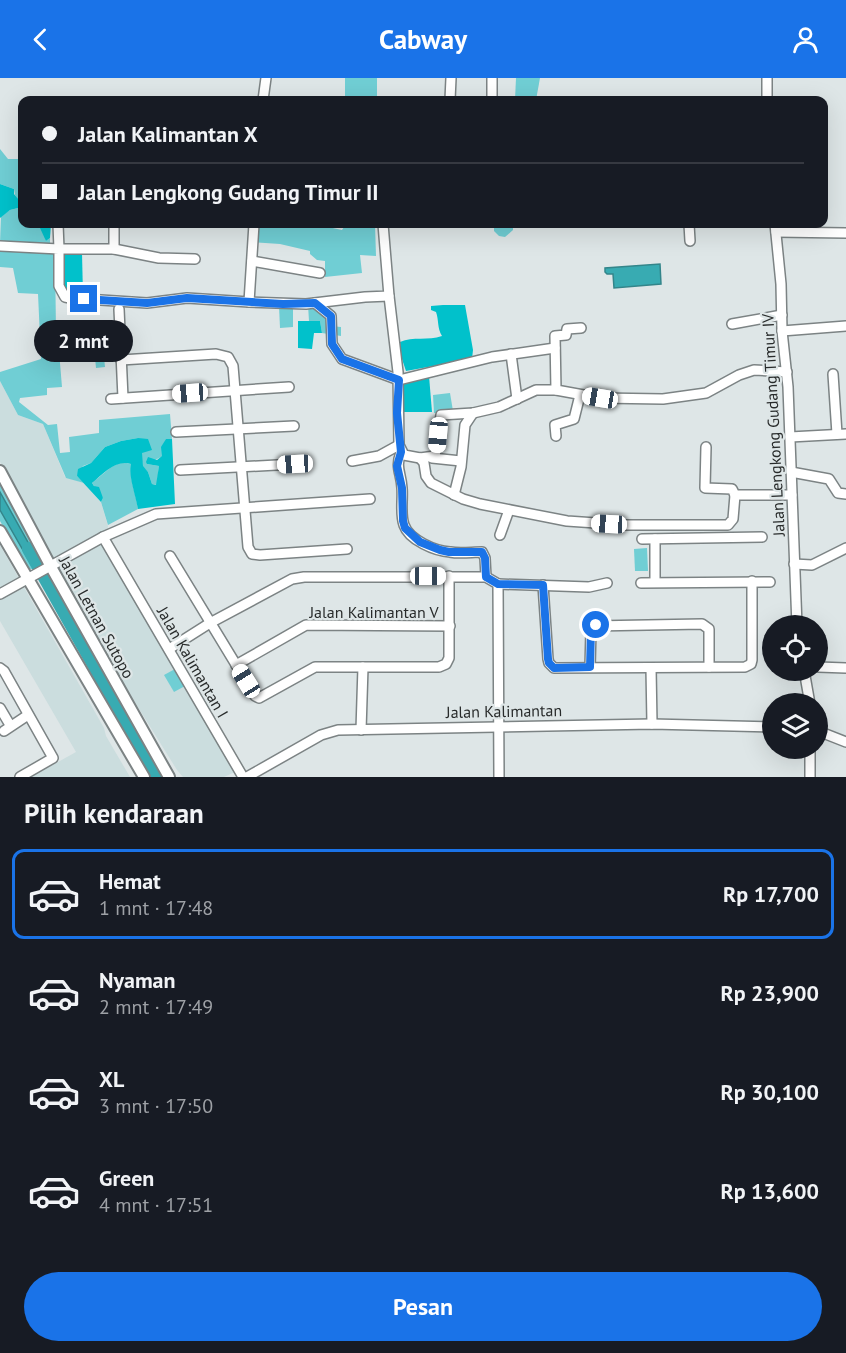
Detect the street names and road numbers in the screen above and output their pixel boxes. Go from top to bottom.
street label: Jalan Lengkong Gudang Timur IV [757,312,789,538]
street label: Jalan Letnan Sutopo [55,551,139,682]
street label: Jalan Kalimantan I [153,602,233,721]
street label: Jalan Kalimantan V [308,602,439,622]
street label: Jalan Kalimantan [445,700,562,722]

